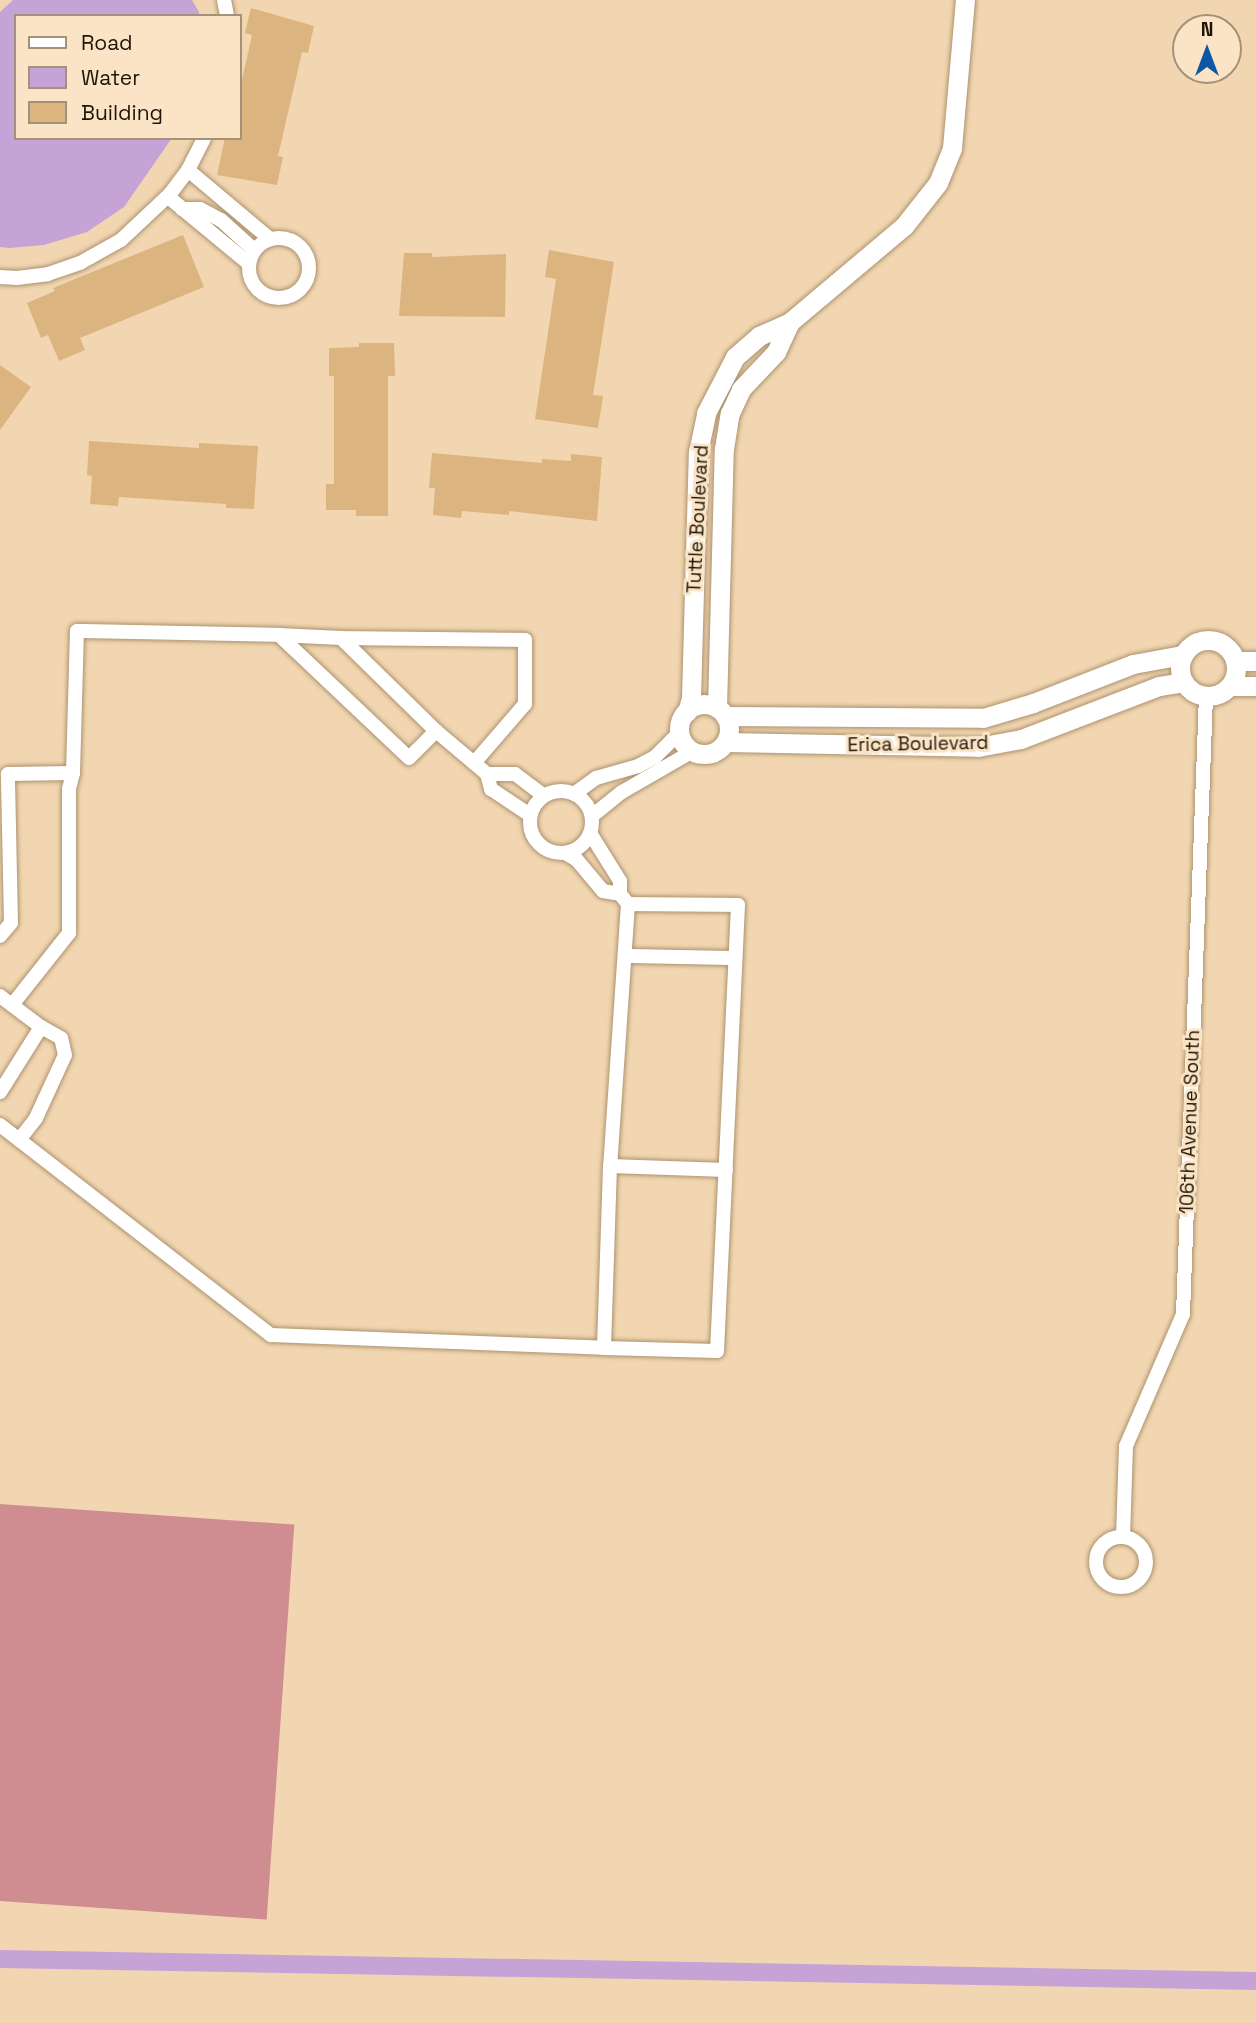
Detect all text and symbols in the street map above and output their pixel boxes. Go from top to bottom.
legend [14,14,242,140]
north arrow [1172,14,1242,84]
text: N [1201,17,1213,42]
text: Road [81,29,133,56]
text: Water [81,64,140,91]
text: Building [81,99,163,126]
street label: Tuttle Boulevard [683,444,713,594]
street label: Erica Boulevard [847,731,989,757]
street label: 106th Avenue South [1175,1029,1205,1215]

